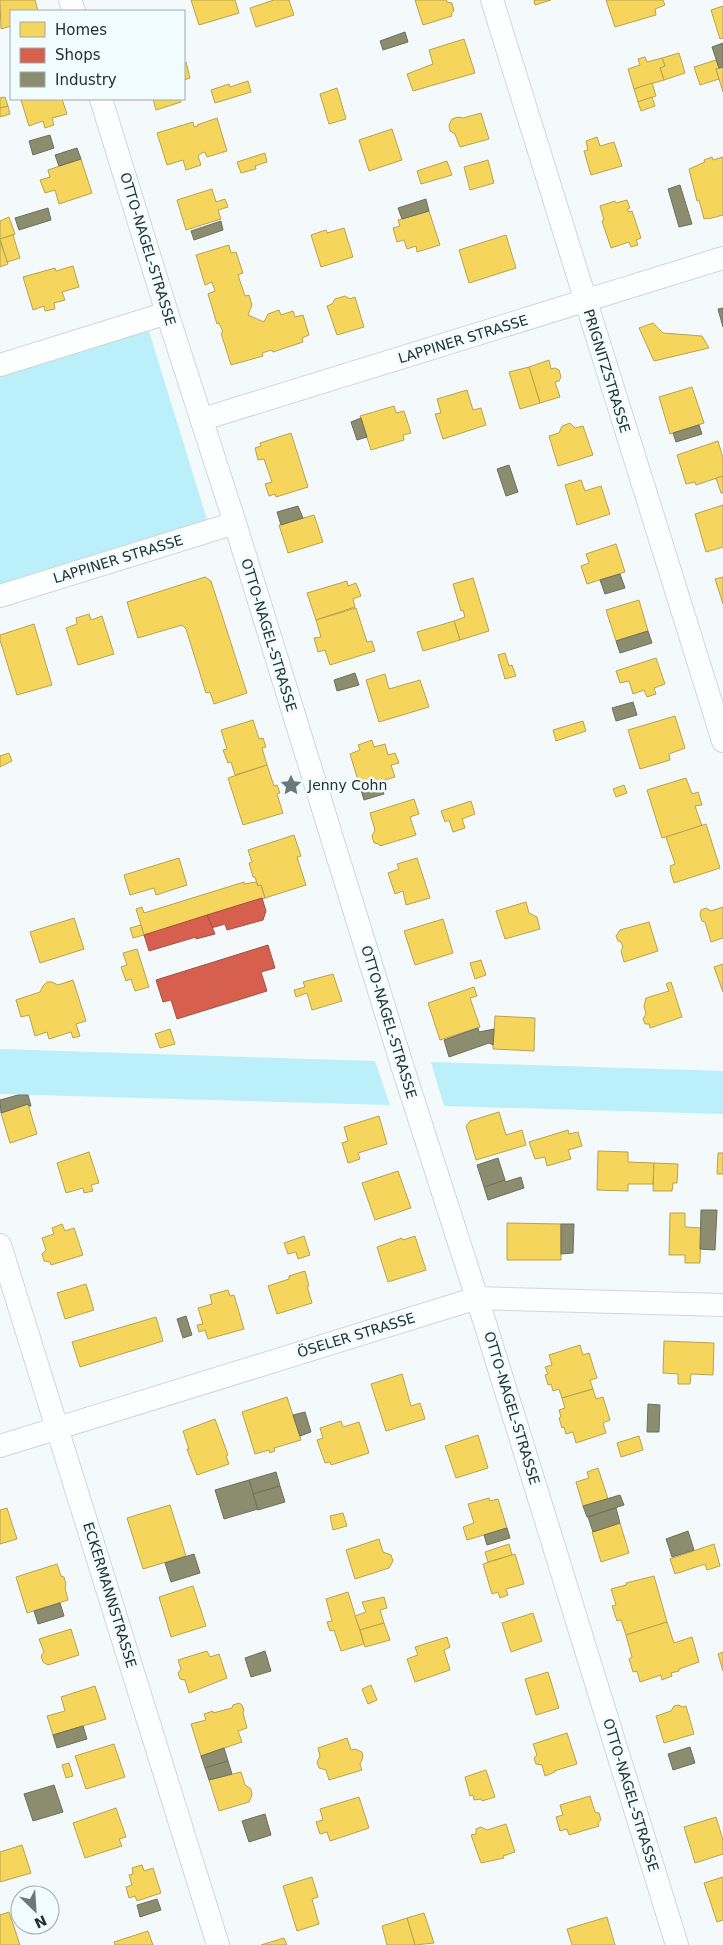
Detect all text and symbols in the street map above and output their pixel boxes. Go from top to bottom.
legend [10,10,185,100]
text: Homes [55,21,107,39]
text: Shops [55,46,101,64]
text: Industry [55,71,117,89]
street label: OTTO-NAGEL-STRASSE [117,171,179,327]
street label: PRIGNITZSTRASSE [581,307,633,435]
street label: LAPPINER STRASSE [396,312,530,366]
street label: LAPPINER STRASSE [51,532,185,586]
street label: OTTO-NAGEL-STRASSE [238,557,300,713]
place icon: Jenny Cohn [278,772,304,798]
place label: Jenny Cohn [307,777,387,793]
street label: OTTO-NAGEL-STRASSE [358,944,420,1100]
street label: ÖSELER STRASSE [295,1309,417,1361]
street label: OTTO-NAGEL-STRASSE [481,1330,543,1486]
street label: ECKERMANNSTRASSE [80,1520,140,1670]
street label: OTTO-NAGEL-STRASSE [600,1717,662,1873]
north arrow [10,1885,60,1935]
text: N [32,1912,49,1932]

